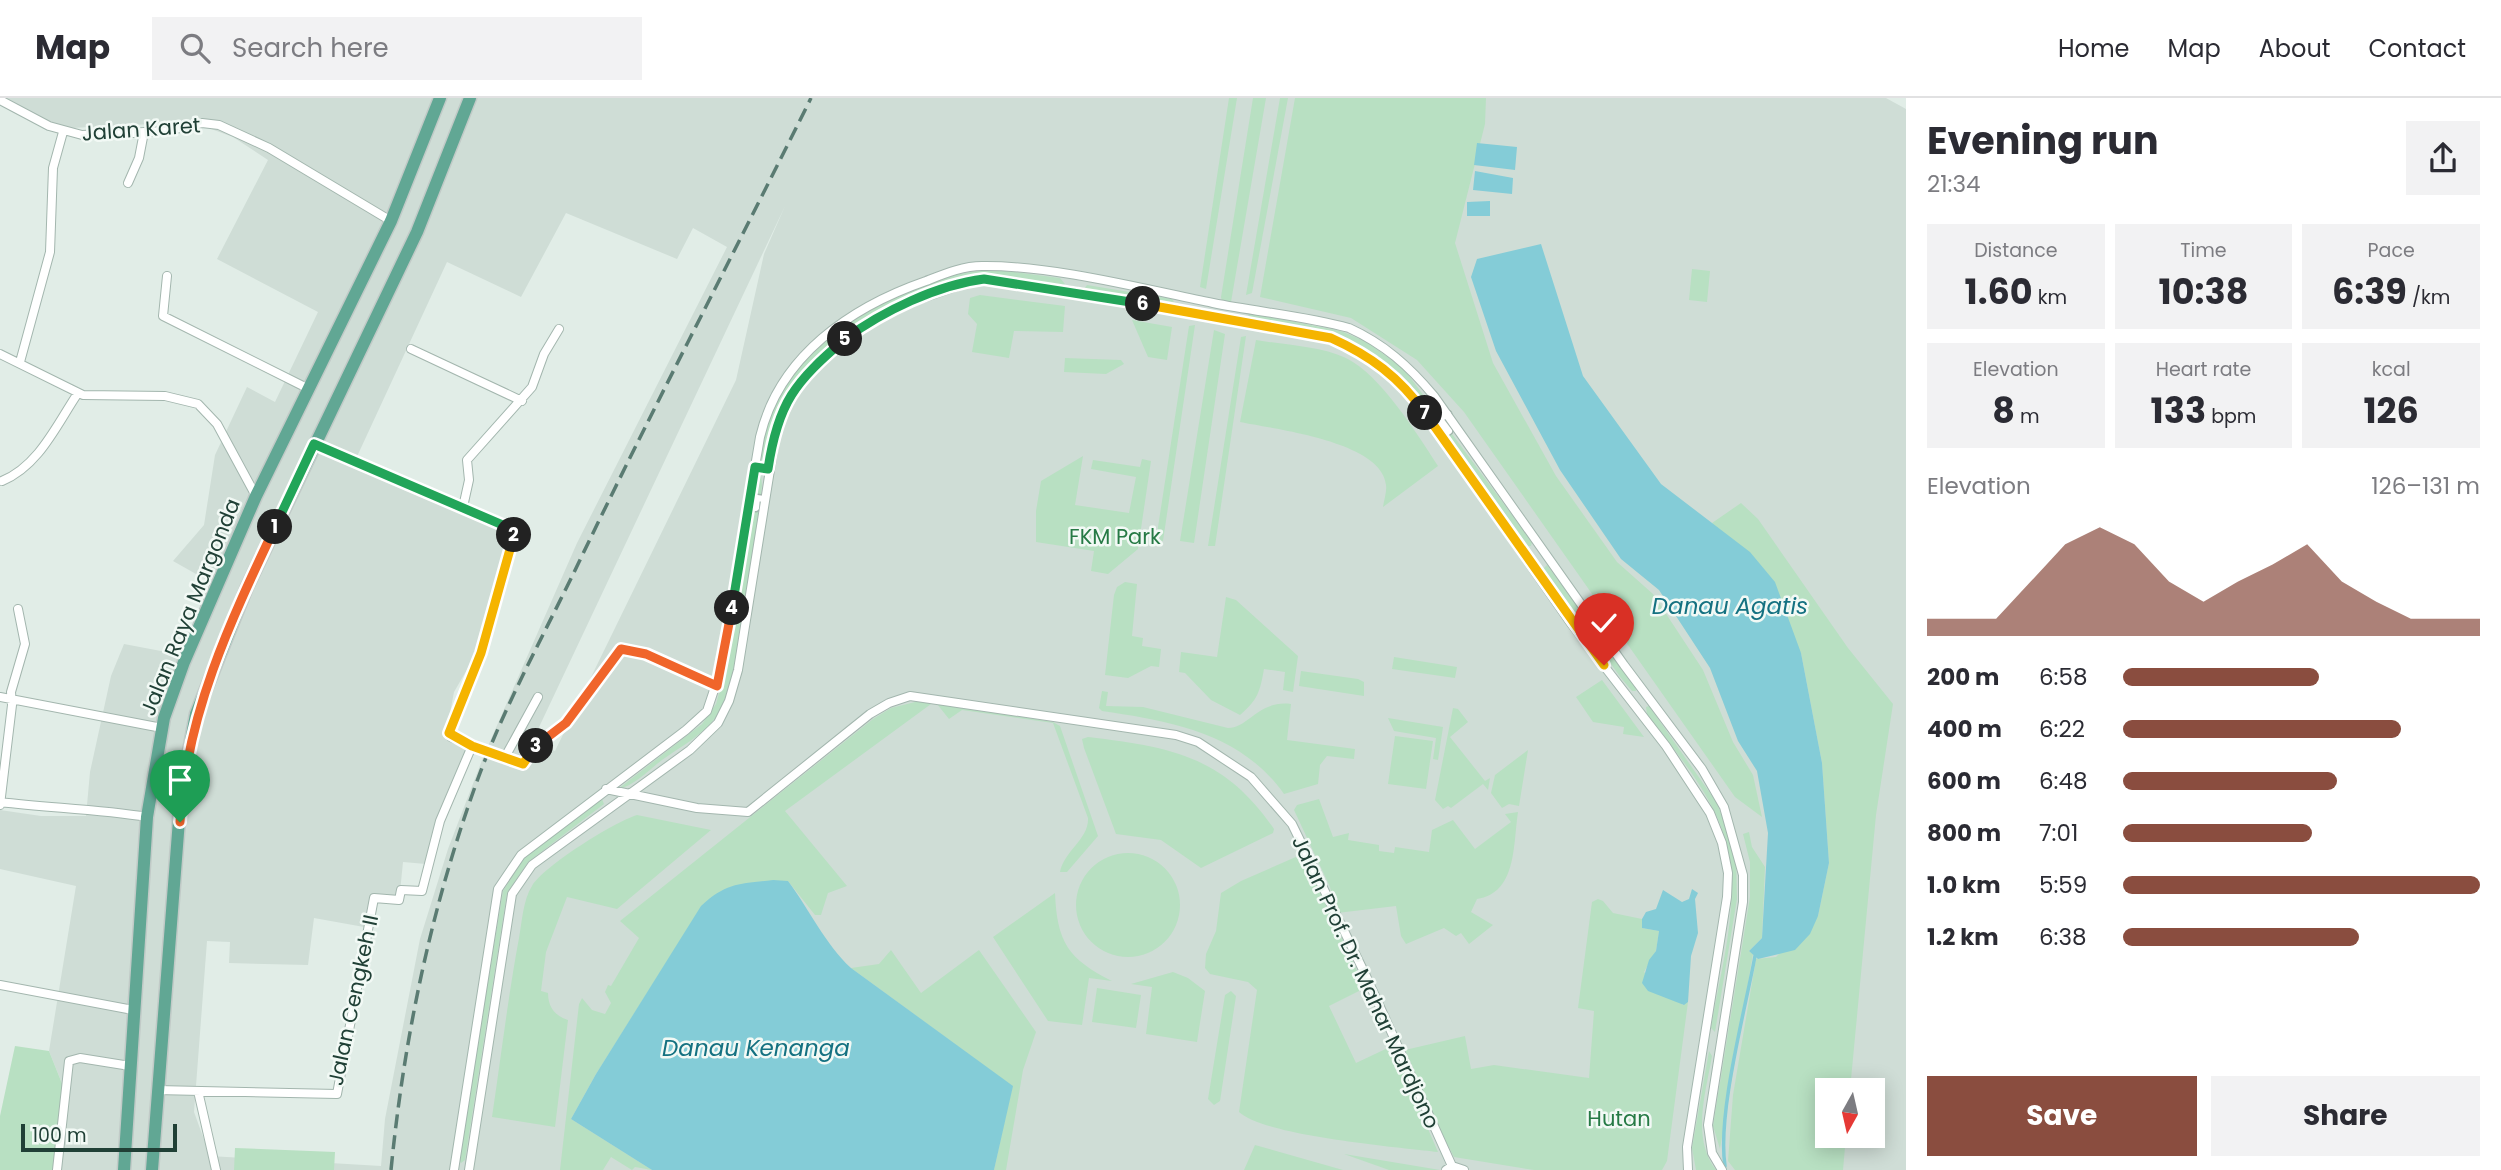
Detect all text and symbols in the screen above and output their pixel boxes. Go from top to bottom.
search box [152,17,642,80]
text: Map [35,24,110,71]
icon: search [176,29,214,67]
text: Search here [232,30,389,66]
text: Home [2058,32,2130,65]
text: Map [2168,32,2221,65]
text: About [2259,32,2330,65]
text: Contact [2368,32,2466,65]
street label: Jalan Karet [81,110,201,148]
text: Evening run [1927,114,2159,167]
button: share [2406,121,2480,195]
text: 21:34 [1927,168,1981,200]
text: Distance [1974,237,2057,264]
text: Time [2180,237,2227,264]
text: Pace [2368,237,2415,264]
text: 1.60 [1965,267,2033,316]
text: 10:38 [2159,267,2248,316]
text: 6:39 [2332,267,2407,316]
text: km [2033,284,2067,311]
text: /km [2407,284,2450,311]
pin: 6 [1126,286,1160,322]
text: 6 [1136,290,1149,317]
pin: 5 [828,322,862,356]
text: 5 [838,325,851,352]
text: Elevation [1973,356,2059,383]
text: Heart rate [2156,356,2251,383]
text: kcal [2372,356,2411,383]
text: 8 [1992,386,2015,435]
text: 133 [2151,386,2206,435]
text: 126 [2363,386,2419,435]
pin: 7 [1408,396,1442,430]
text: 7 [1419,399,1430,426]
text: m [2015,403,2040,430]
text: bpm [2206,403,2256,430]
text: Elevation [1927,470,2031,502]
text: 126–131 m [2371,470,2480,502]
street label: Jalan Raya Margonda [133,494,247,720]
pin: 1 [258,510,292,544]
text: 1 [271,513,278,540]
pin: 2 [496,518,532,552]
text: 2 [508,521,519,548]
park label: FKM Park [1069,522,1161,551]
pin: 4 [714,590,750,626]
water label: Danau Agatis [1652,590,1808,622]
pin [1574,593,1634,665]
text: 4 [725,594,738,621]
icon: check [1585,604,1623,642]
text: 200 m [1927,661,1999,693]
text: 6:58 [2039,661,2087,693]
text: 400 m [1927,713,2002,745]
text: 6:22 [2039,713,2085,745]
pin: 3 [518,728,554,764]
text: 3 [530,732,541,759]
pin [150,750,210,822]
icon: arrive [161,761,199,799]
text: 600 m [1927,765,2001,797]
text: 6:48 [2039,765,2087,797]
text: 800 m [1927,817,2001,849]
text: 7:01 [2039,817,2078,849]
street label: Jalan Prof. Dr. Mahar Mardjono [1285,831,1447,1133]
text: 1.0 km [1927,869,2001,901]
text: 5:59 [2039,869,2087,901]
street label: Jalan Cengkeh II [321,912,385,1088]
text: 1.2 km [1927,921,1999,953]
text: 6:38 [2039,921,2087,953]
water label: Danau Kenanga [662,1032,850,1064]
button: Save [1927,1076,2197,1156]
button: Share [2211,1076,2480,1156]
north arrow [1815,1078,1885,1148]
map controls [1815,1078,1885,1148]
park label: Hutan [1587,1104,1651,1133]
scale bar [21,1121,177,1153]
text: 100 m [32,1122,87,1149]

